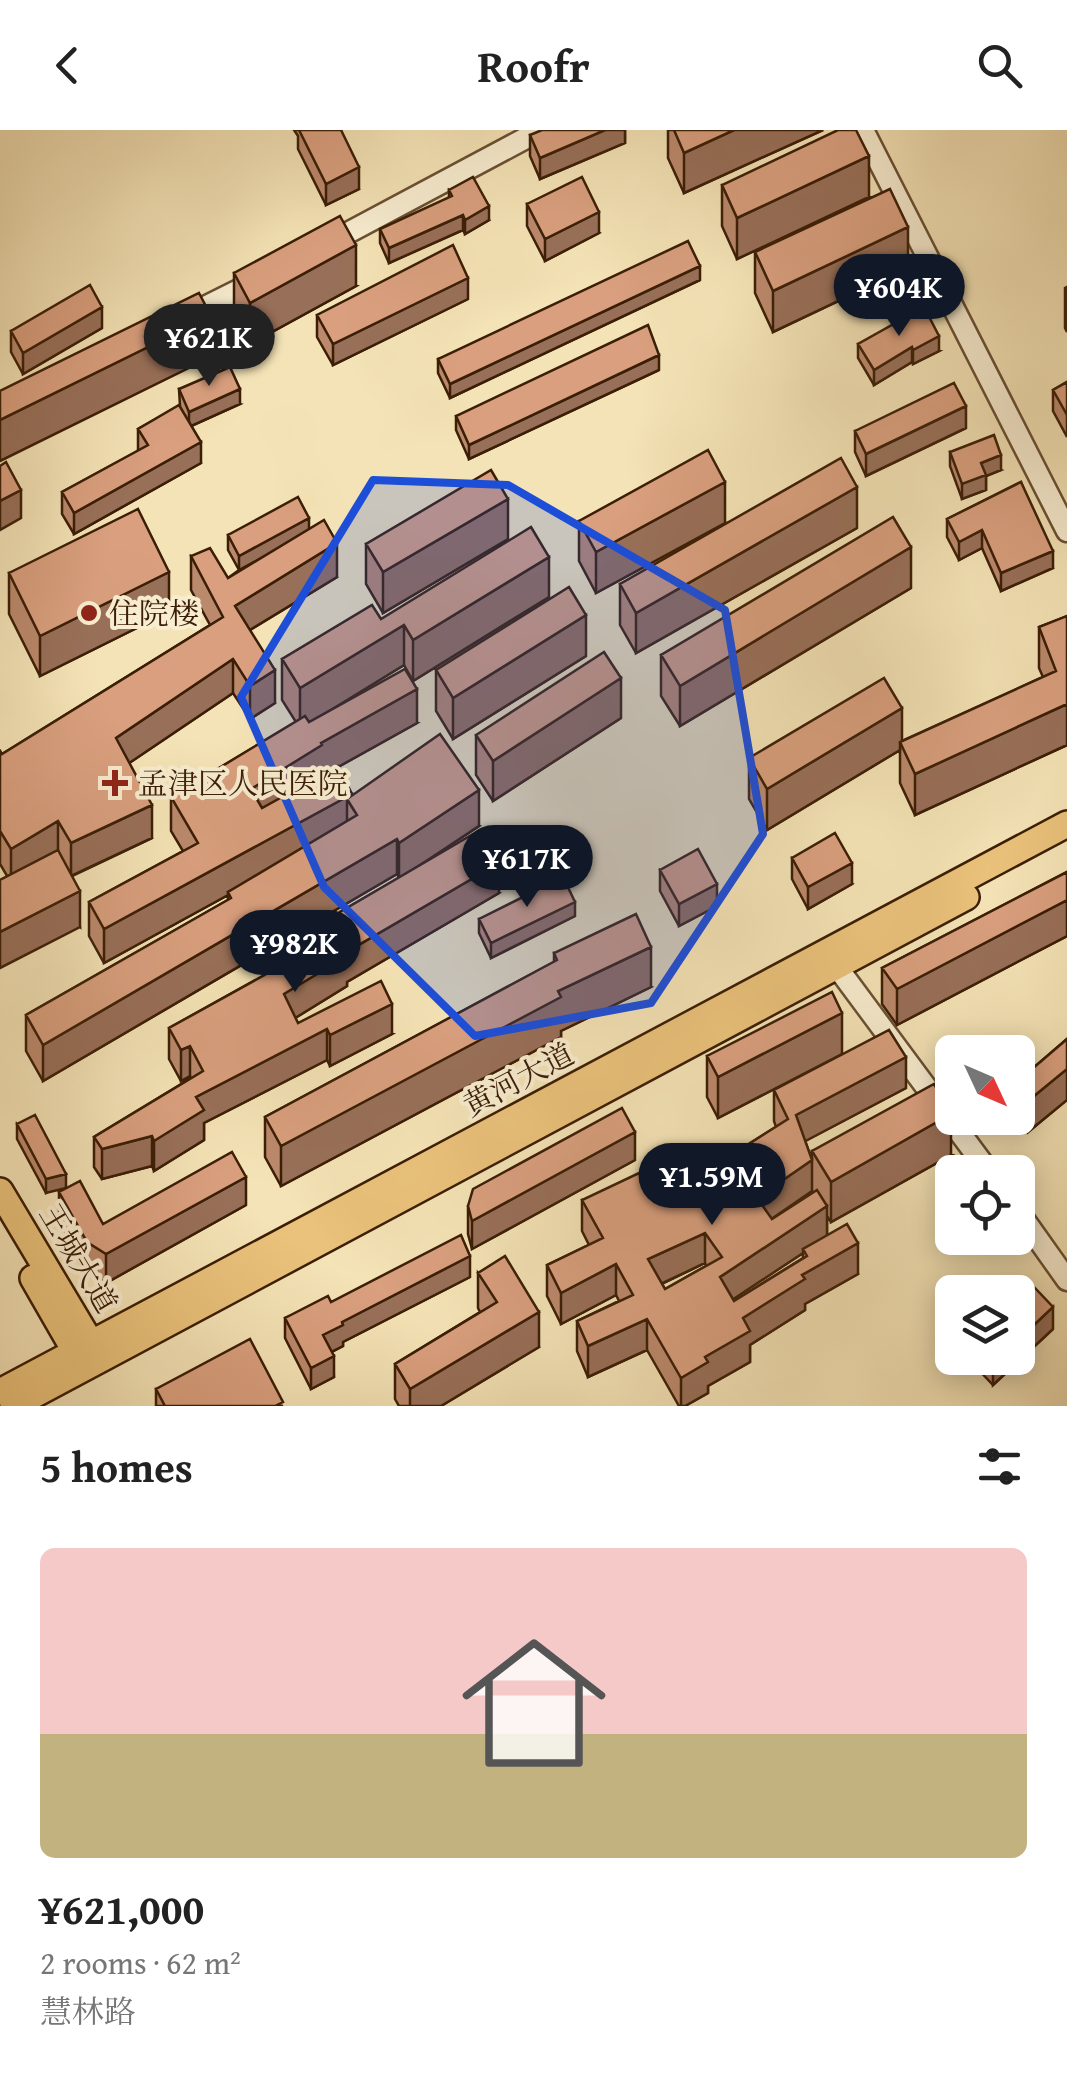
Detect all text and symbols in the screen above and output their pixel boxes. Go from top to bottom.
text: Roofr [477,33,590,98]
icon: back [40,38,95,93]
icon: search [972,38,1027,93]
pin: ¥604K [829,254,969,339]
text: ¥604K [856,263,942,310]
pin: ¥621K [139,304,279,389]
text: ¥621K [166,313,252,360]
place label: 住院楼 [109,591,199,635]
marker: 住院楼 [78,602,100,624]
place label: 孟津区人民医院 [138,761,348,805]
marker: 孟津区人民医院 [102,770,128,796]
pin: ¥617K [457,825,597,910]
text: ¥617K [484,834,570,881]
pin: ¥982K [225,910,365,995]
text: ¥982K [252,919,338,966]
street label: 黄河大道 [455,1031,581,1127]
north arrow [935,1035,1035,1135]
map controls [935,1035,1035,1375]
pin: ¥1.59M [631,1143,793,1228]
text: ¥1.59M [661,1152,763,1199]
button: locate [935,1155,1035,1255]
street label: 王城大道 [29,1195,129,1321]
button: layers [935,1275,1035,1375]
text: 5 homes [40,1436,193,1497]
icon: filters [972,1439,1027,1494]
icon: home [444,1613,624,1793]
text: ¥621,000 [40,1878,204,1939]
text: 2 rooms · 62 m² [40,1939,241,1986]
text: 慧林路 [40,1988,136,2035]

